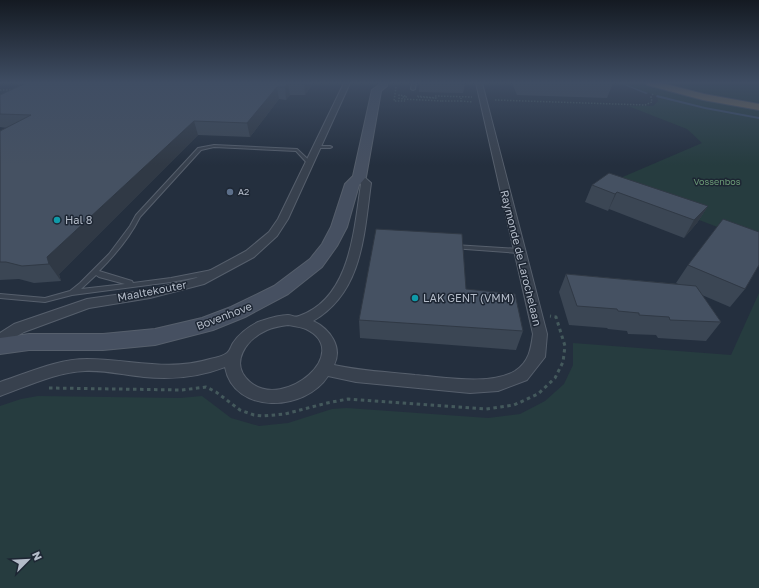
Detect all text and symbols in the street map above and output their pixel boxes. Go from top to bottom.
park label: Vossenbos [694,176,741,187]
place label: A2 [238,186,249,197]
marker: A2 [225,187,235,197]
street label: Raymonde de Larochelaan [498,189,545,327]
place label: Hal 8 [65,213,93,226]
marker: Hal 8 [52,215,62,225]
street label: Maaltekouter [116,277,188,304]
place label: LAK GENT (VMM) [423,291,514,304]
marker: LAK GENT (VMM) [410,293,420,303]
street label: Bovenhove [194,299,253,332]
north arrow [8,540,48,580]
text: N [30,549,45,562]

